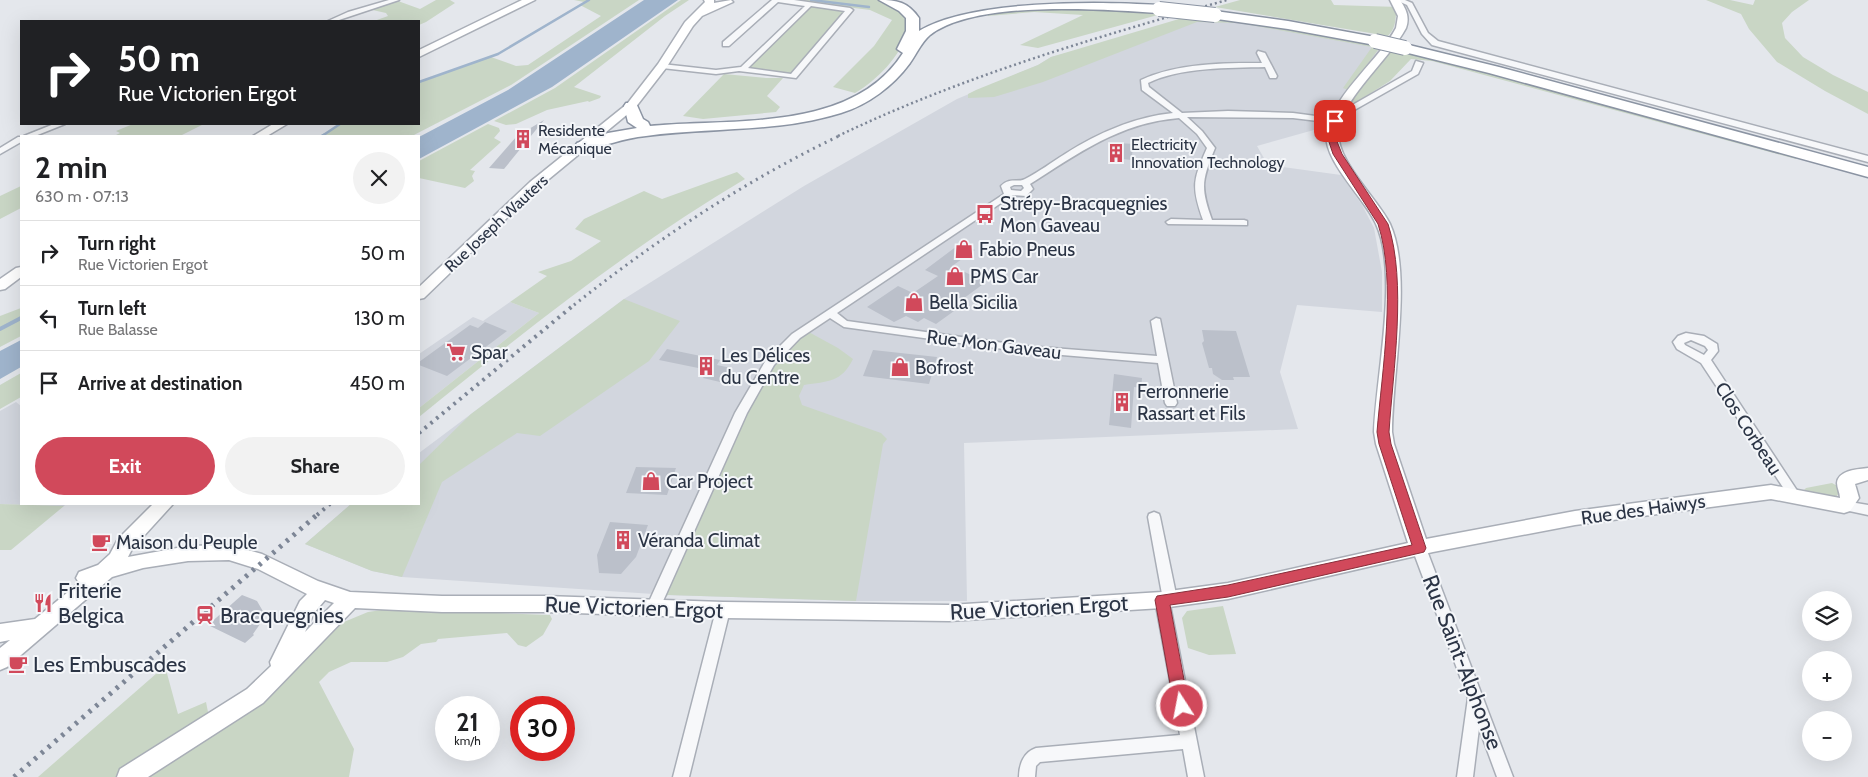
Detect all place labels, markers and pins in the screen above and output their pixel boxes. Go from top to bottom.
pin [1314,100,1356,142]
place label: Residente Mécanique [538,121,612,158]
building icon: Residente Mécanique [512,128,534,150]
place label: Electricity Innovation Technology [1131,135,1285,172]
building icon: Electricity Innovation Technology [1105,142,1127,164]
place label: Strépy-Bracquegnies Mon Gaveau [1000,192,1168,237]
bus stop icon: Strépy-Bracquegnies Mon Gaveau [974,203,996,225]
shop icon: Fabio Pneus [953,238,975,260]
place label: Fabio Pneus [979,238,1075,261]
shop icon: PMS Car [944,265,966,287]
place label: PMS Car [970,265,1038,288]
shop icon: Bella Sicilia [903,291,925,313]
place label: Bella Sicilia [929,291,1018,314]
supermarket icon: Spar [445,341,467,363]
place label: Spar [471,341,508,364]
place label: Les Délices du Centre [721,344,810,389]
building icon: Les Délices du Centre [695,355,717,377]
shop icon: Bofrost [889,356,911,378]
place label: Bofrost [915,356,974,379]
place label: Ferronnerie Rassart et Fils [1137,380,1246,425]
building icon: Ferronnerie Rassart et Fils [1111,391,1133,413]
shop icon: Car Project [640,470,662,492]
place label: Car Project [666,470,753,493]
building icon: Véranda Climat [612,529,634,551]
place label: Véranda Climat [638,529,761,552]
cafe icon: Maison du Peuple [90,531,112,553]
place label: Maison du Peuple [116,531,258,554]
place label: Friterie Belgica [58,577,125,629]
restaurant icon: Friterie Belgica [32,592,54,614]
place label: Bracquegnies [220,602,344,629]
station icon: Bracquegnies [194,604,216,626]
place label: Les Embuscades [33,651,186,678]
cafe icon: Les Embuscades [7,653,29,675]

